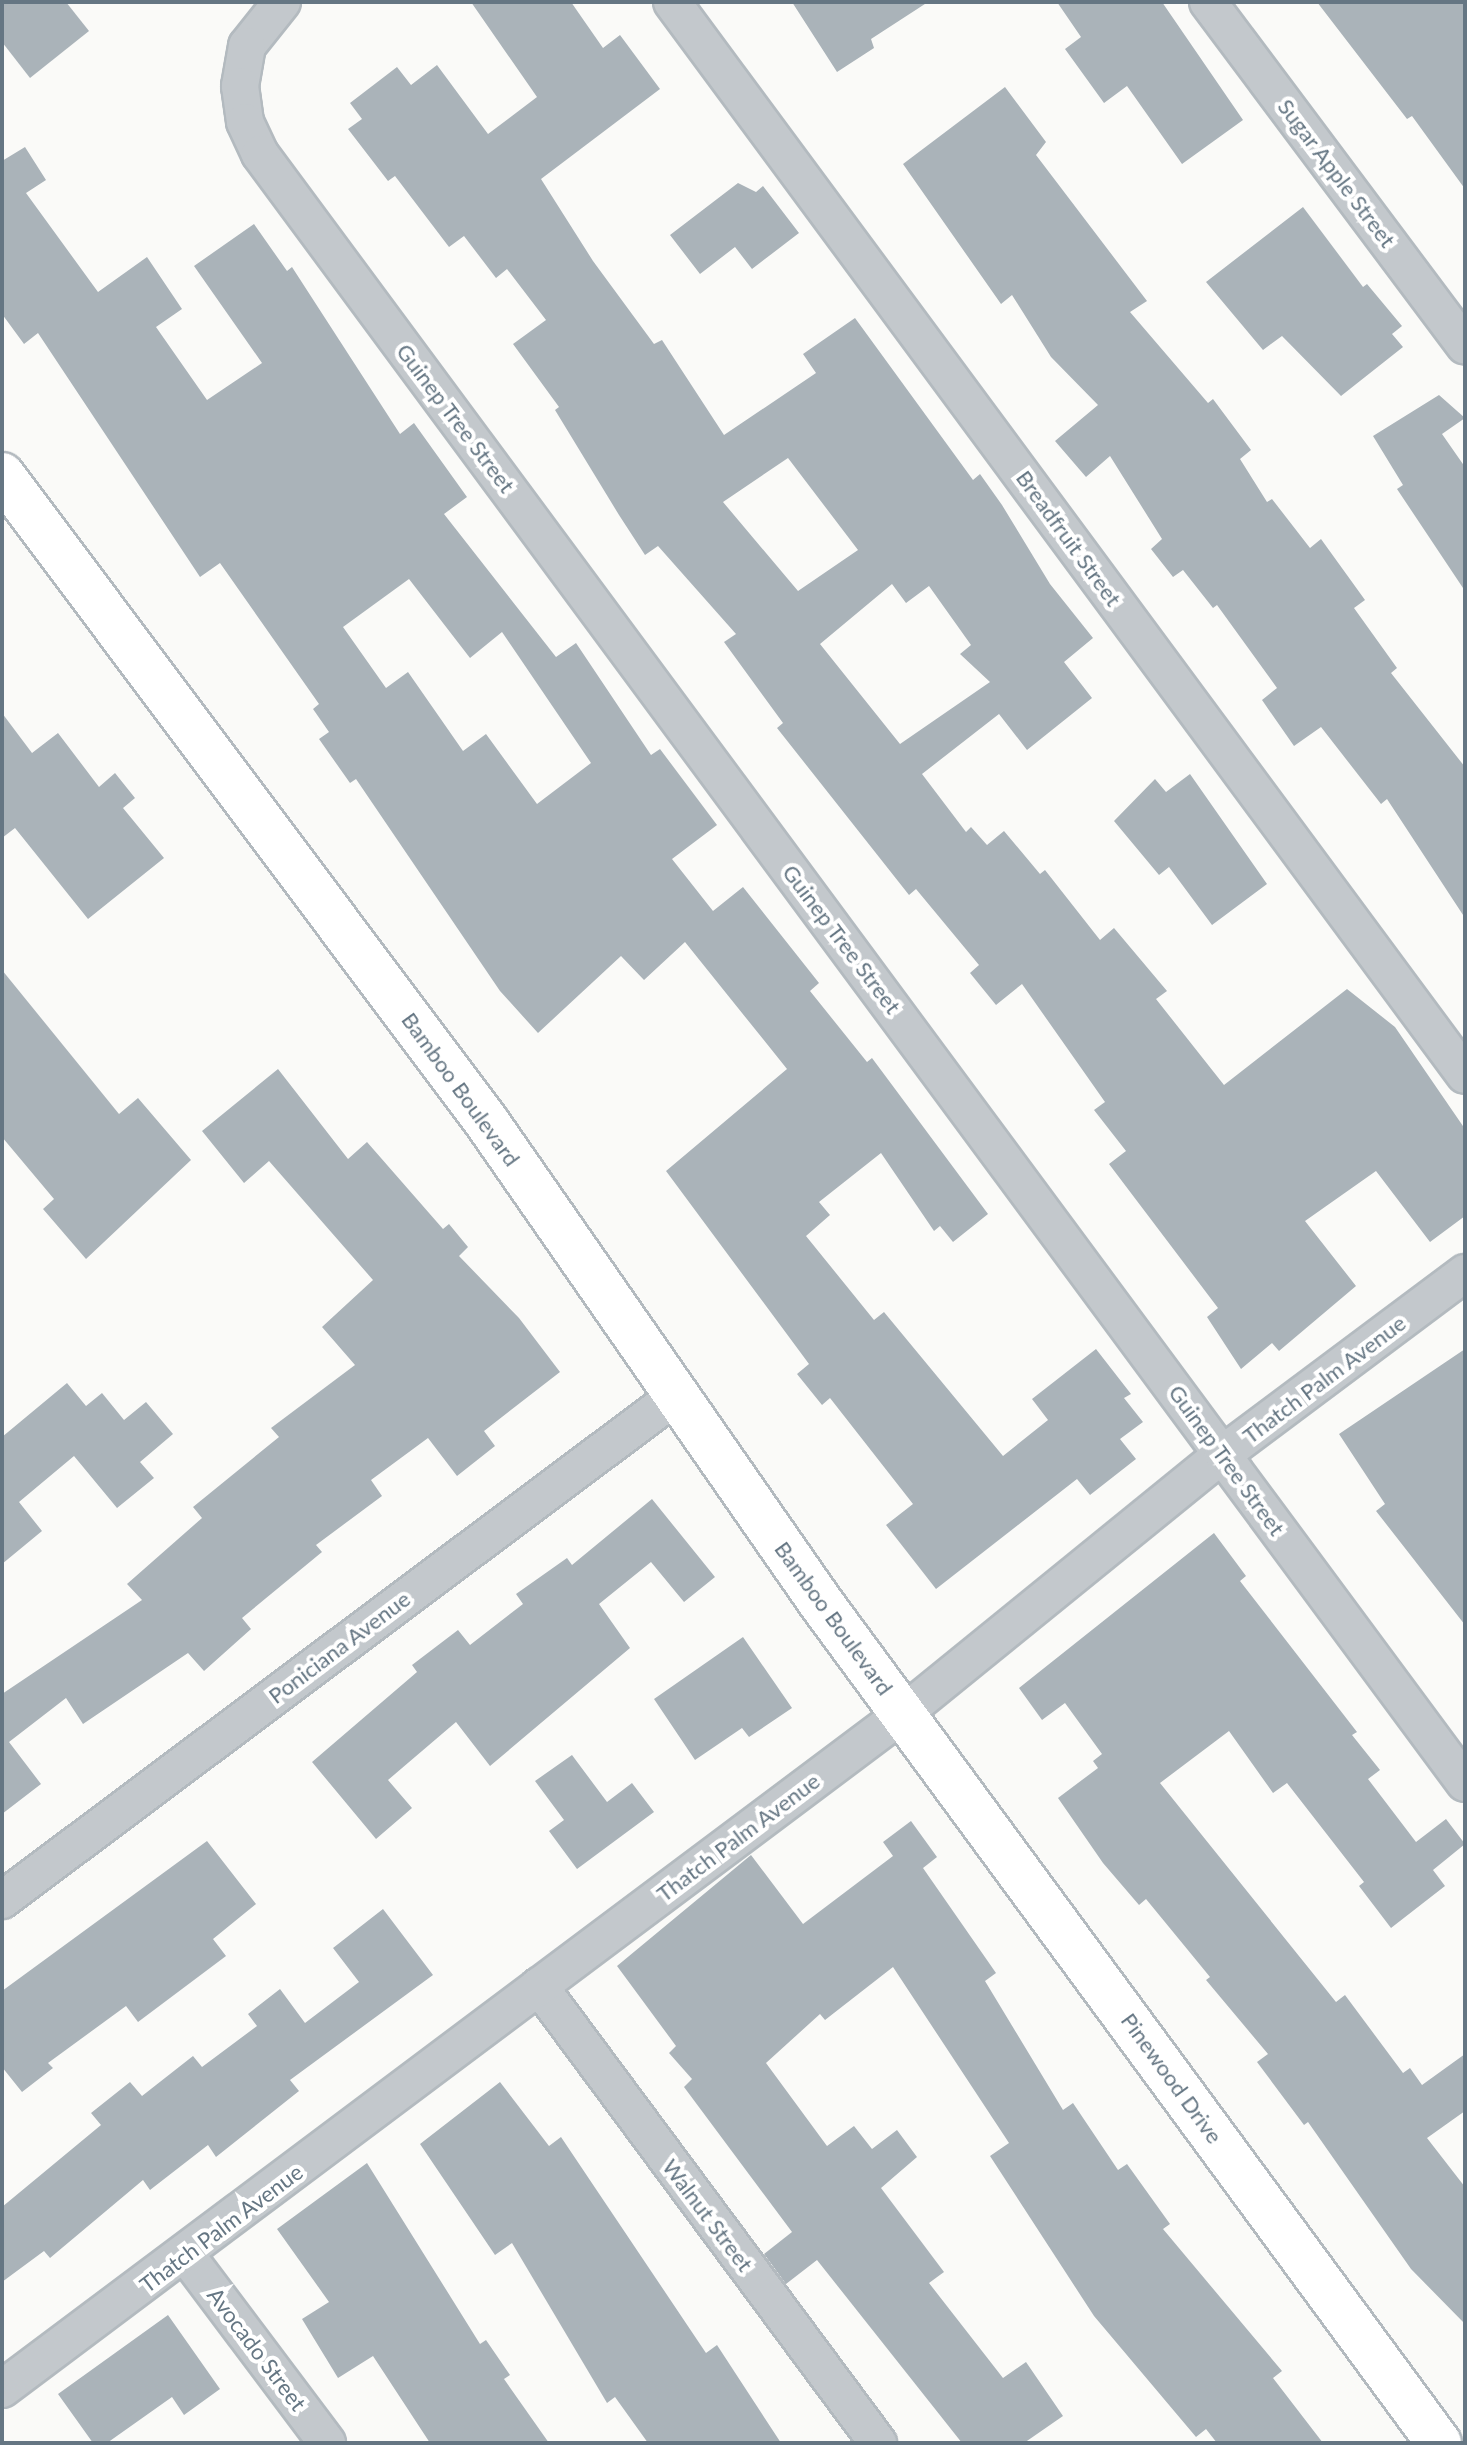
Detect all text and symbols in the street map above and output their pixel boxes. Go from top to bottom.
street label: Sugar Apple Street [1272,93,1402,253]
street label: Guinep Tree Street [391,338,521,498]
street label: Breadfruit Street [1011,465,1127,611]
street label: Guinep Tree Street [777,859,907,1019]
street label: Bamboo Boulevard [396,1007,526,1171]
street label: Thatch Palm Avenue [1237,1309,1411,1449]
street label: Guinep Tree Street [1163,1379,1291,1541]
street label: Bamboo Boulevard [769,1536,899,1700]
street label: Poniciana Avenue [263,1585,415,1709]
street label: Thatch Palm Avenue [651,1767,825,1907]
street label: Pinewood Drive [1116,2008,1228,2148]
street label: Walnut Street [657,2154,759,2276]
street label: Thatch Palm Avenue [134,2158,308,2298]
street label: Avocado Street [202,2282,312,2416]

